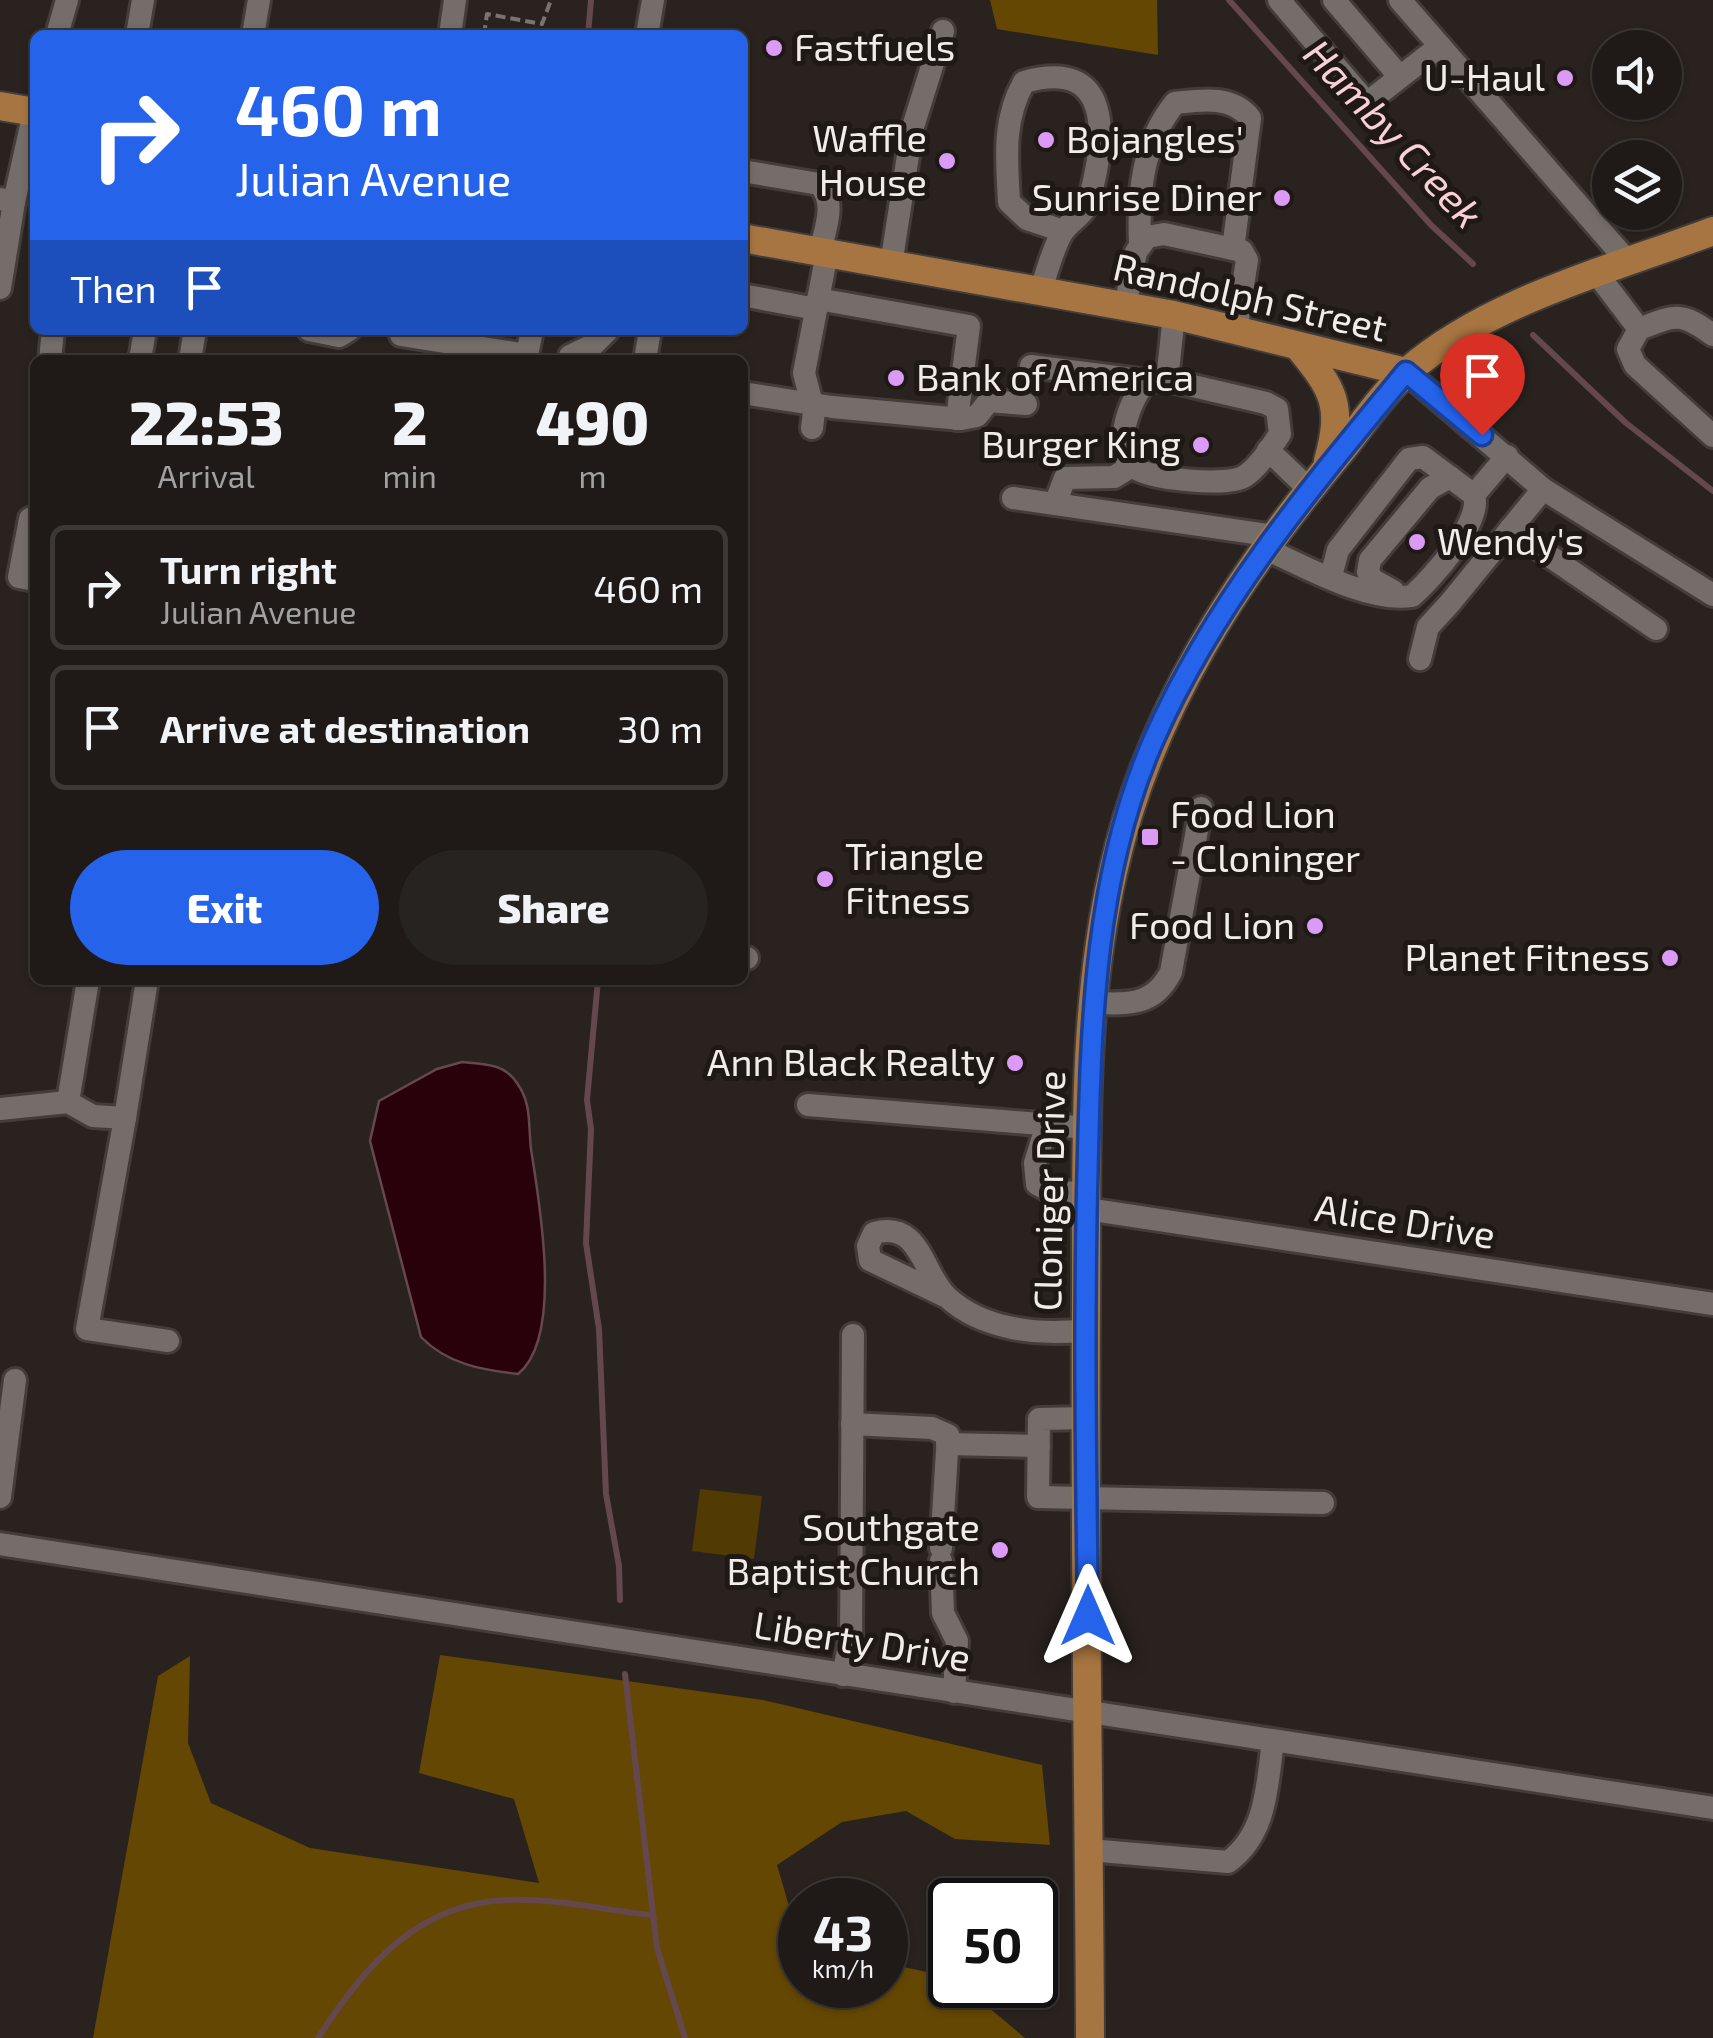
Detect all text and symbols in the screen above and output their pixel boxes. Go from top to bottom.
place label: Fastfuels [794,23,955,69]
water label: Hamby Creek [1294,29,1494,237]
map controls [1592,30,1682,230]
button: sound [1592,30,1682,120]
marker: Fastfuels [763,37,785,59]
place label: U-Haul [1423,53,1545,99]
text: 460 m [235,66,442,150]
marker: U-Haul [1554,67,1576,89]
icon: right [70,70,200,200]
place label: Waffle House [812,114,927,204]
place label: Bojangles' [1066,115,1244,161]
marker: Bojangles' [1035,129,1057,151]
button: layers [1592,140,1682,230]
marker: Waffle House [936,150,958,172]
text: Julian Avenue [235,151,511,205]
place label: Sunrise Diner [1032,173,1262,219]
marker: Sunrise Diner [1271,187,1293,209]
street label: Randolph Street [1109,242,1392,350]
icon: arrive [177,260,232,315]
text: Then [70,265,157,311]
pin [1440,333,1525,436]
icon: arrive [1455,348,1510,403]
place label: Bank of America [916,353,1194,399]
marker: Bank of America [885,367,907,389]
text: 22:53 [129,385,284,457]
text: 2 [392,385,427,457]
text: 490 [536,385,649,457]
place label: Burger King [981,420,1181,466]
marker: Burger King [1190,434,1212,456]
text: Arrival [158,456,255,494]
text: min [382,456,437,494]
text: m [578,456,607,494]
place label: Wendy's [1437,517,1584,563]
marker: Wendy's [1406,531,1428,553]
text: Turn right [160,546,337,592]
icon: right [75,560,130,615]
text: 460 m [593,565,703,611]
text: Julian Avenue [160,592,356,630]
icon: arrive [75,700,130,755]
text: Arrive at destination [160,705,530,751]
text: 30 m [617,705,703,751]
place label: Food Lion - Cloninger [1170,790,1360,880]
marker: Food Lion - Cloninger [1139,826,1161,848]
place label: Triangle Fitness [845,832,984,922]
button: Exit [70,850,379,965]
button: Share [399,850,708,965]
marker: Triangle Fitness [814,868,836,890]
place label: Food Lion [1129,901,1295,947]
marker: Food Lion [1304,915,1326,937]
place label: Planet Fitness [1405,933,1650,979]
marker: Planet Fitness [1659,947,1681,969]
place label: Ann Black Realty [707,1038,995,1084]
marker: Ann Black Realty [1004,1052,1026,1074]
street label: Cloniger Drive [1023,1070,1073,1312]
street label: Alice Drive [1312,1183,1499,1257]
place label: Southgate Baptist Church [727,1503,980,1593]
marker: Southgate Baptist Church [989,1539,1011,1561]
position arrow [1036,1564,1140,1668]
street label: Liberty Drive [751,1600,974,1680]
speed limit sign: 50 [928,1878,1058,2008]
text: 43 [813,1901,873,1961]
text: km/h [812,1953,874,1983]

